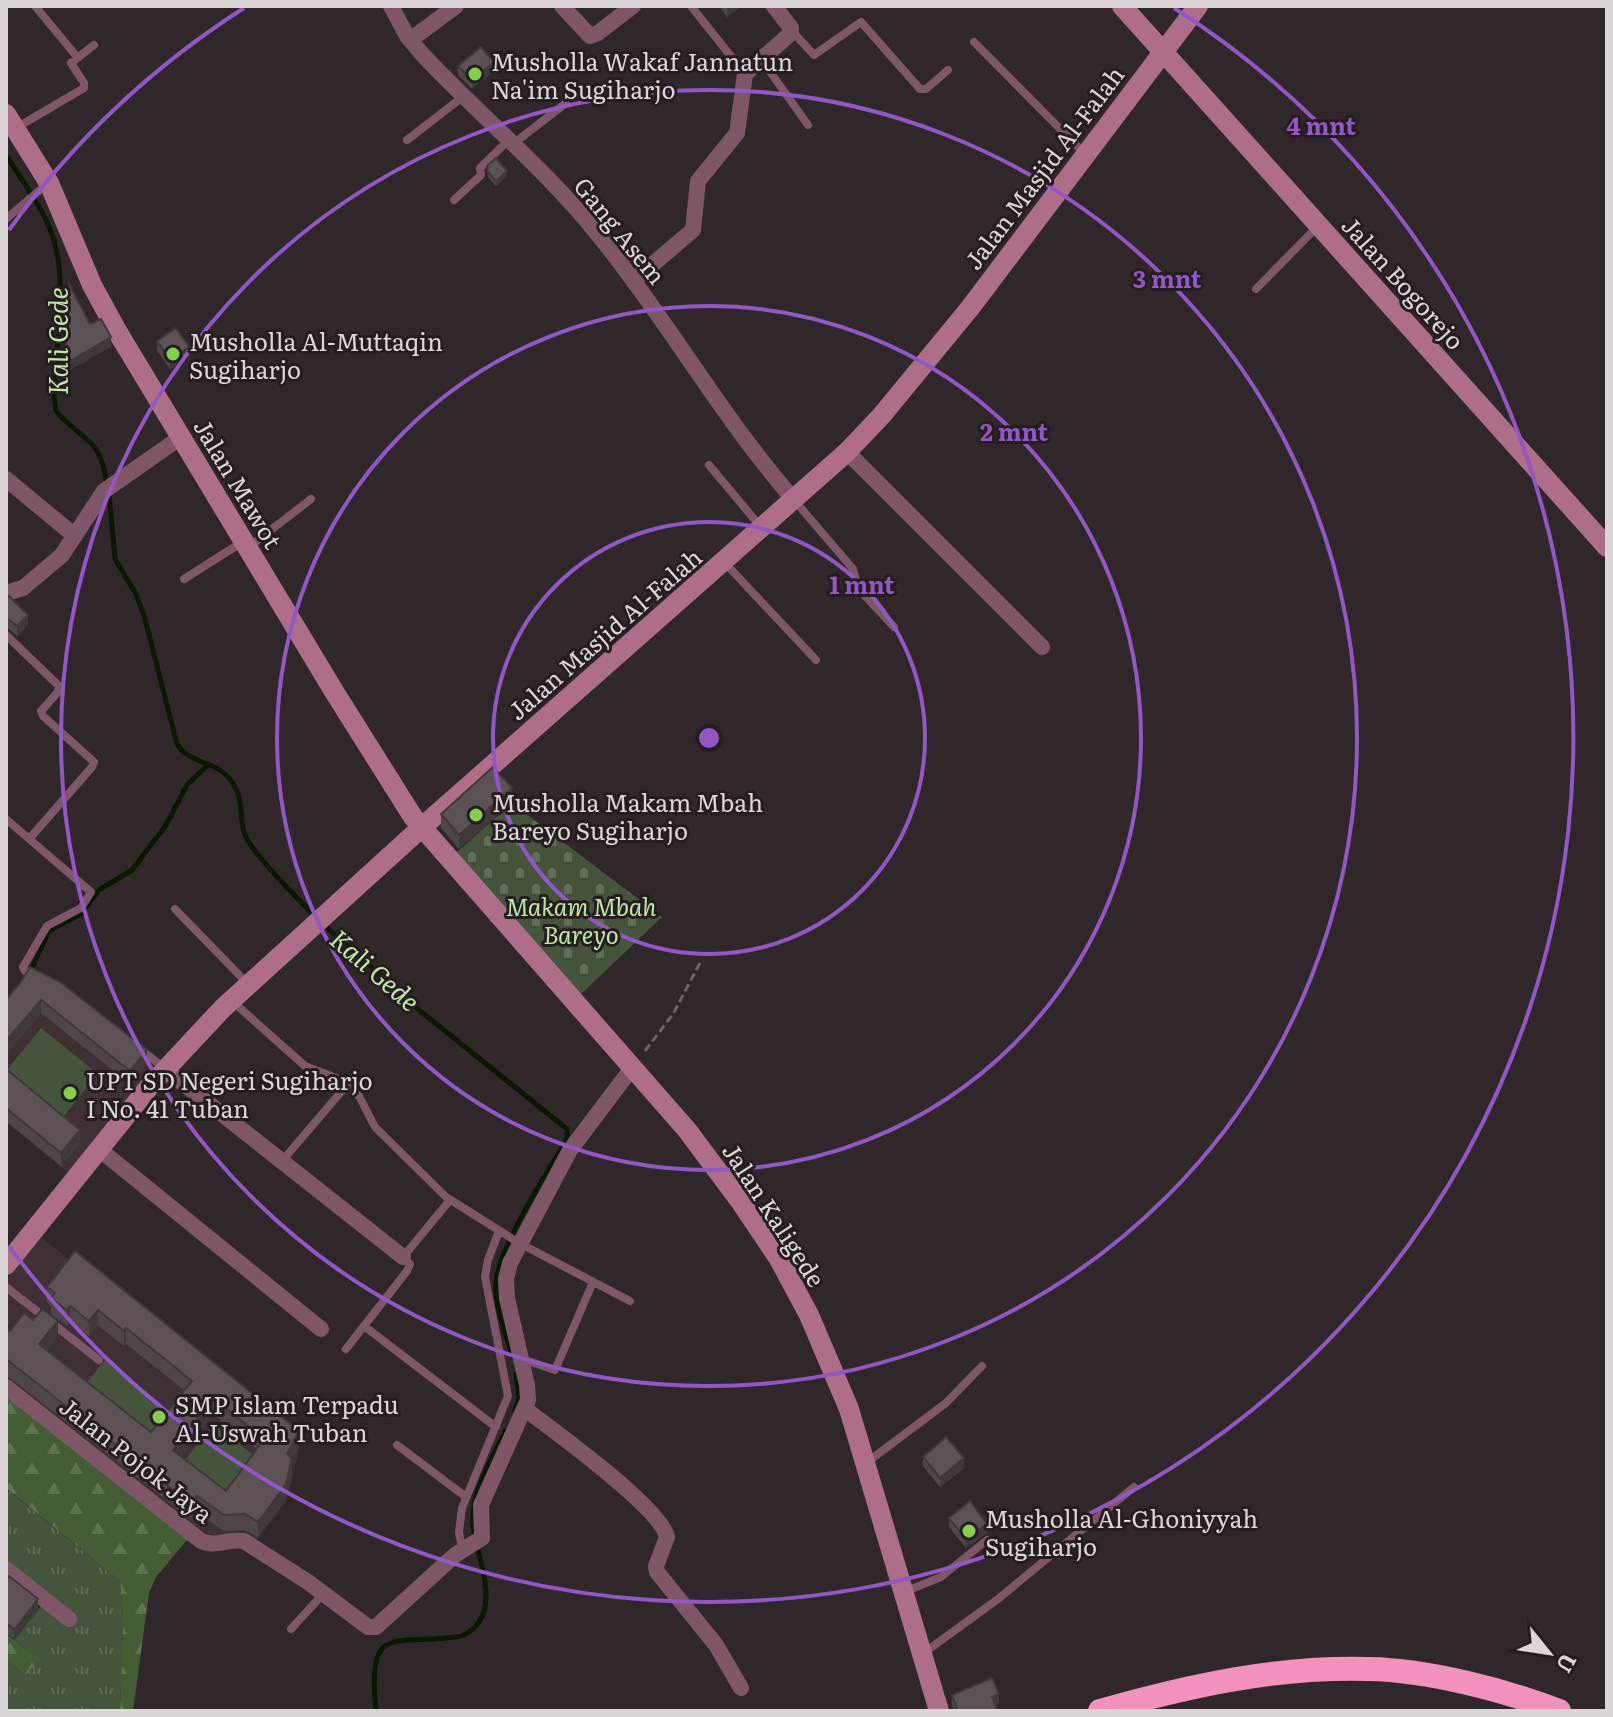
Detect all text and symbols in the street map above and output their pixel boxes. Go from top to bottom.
place label: Musholla Wakaf Jannatun Na'im Sugiharjo [491,43,793,106]
street label: Jalan Masjid Al-Falah [955,58,1131,276]
marker: Musholla Wakaf Jannatun Na'im Sugiharjo [466,65,484,83]
text: 4 mnt [1286,107,1356,142]
street label: Gang Asem [567,169,675,291]
street label: Jalan Bogorejo [1335,208,1473,356]
text: 3 mnt [1133,260,1202,295]
water label: Kali Gede [37,287,76,395]
place label: Musholla Al-Muttaqin Sugiharjo [189,323,443,386]
marker: Musholla Al-Muttaqin Sugiharjo [164,345,182,363]
street label: Jalan Mawot [186,411,292,555]
text: 2 mnt [980,413,1048,448]
street label: Jalan Masjid Al-Falah [499,539,709,727]
text: 1 mnt [829,566,895,601]
centre of rings [695,724,723,752]
place label: Musholla Makam Mbah Bareyo Sugiharjo [492,784,763,847]
marker: Musholla Makam Mbah Bareyo Sugiharjo [467,806,485,824]
park label: Makam Mbah Bareyo [506,888,656,951]
water label: Kali Gede [323,919,429,1019]
place label: UPT SD Negeri Sugiharjo I No. 41 Tuban [86,1062,373,1125]
marker: UPT SD Negeri Sugiharjo I No. 41 Tuban [61,1084,79,1102]
street label: Jalan Kaligede [715,1135,835,1293]
place label: SMP Islam Terpadu Al-Uswah Tuban [175,1386,399,1449]
street label: Jalan Pojok Jaya [53,1388,221,1530]
marker: SMP Islam Terpadu Al-Uswah Tuban [150,1408,168,1426]
place label: Musholla Al-Ghoniyyah Sugiharjo [985,1500,1258,1563]
marker: Musholla Al-Ghoniyyah Sugiharjo [960,1522,978,1540]
north arrow [1509,1613,1589,1693]
text: U [1549,1648,1586,1679]

